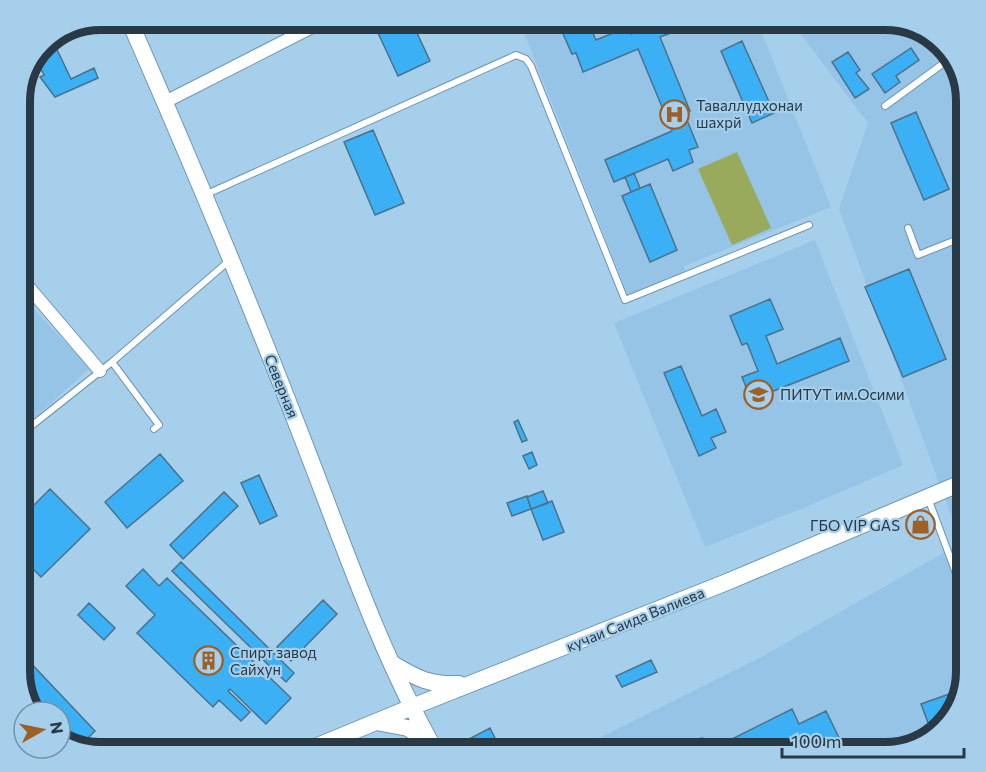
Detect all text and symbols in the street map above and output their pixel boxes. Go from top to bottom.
place label: Таваллудхонаи шахрй [696,96,803,131]
hospital icon: Таваллудхонаи шахрй [659,98,691,130]
street label: Северная [261,352,303,420]
school or university icon: ПИТУТ им.Осими [743,378,775,410]
place label: ПИТУТ им.Осими [780,385,905,403]
shop icon: ГБО VIP GAS [905,509,937,541]
place label: ГБО VIP GAS [810,516,900,534]
street label: кучаи Саида Валиева [563,583,707,655]
place label: Спирт завод Сайхун [230,643,317,678]
building icon: Спирт завод Сайхун [193,645,225,677]
north arrow [12,700,72,760]
text: N [47,720,68,735]
scale bar [782,721,964,759]
text: 100 m [791,730,841,752]

